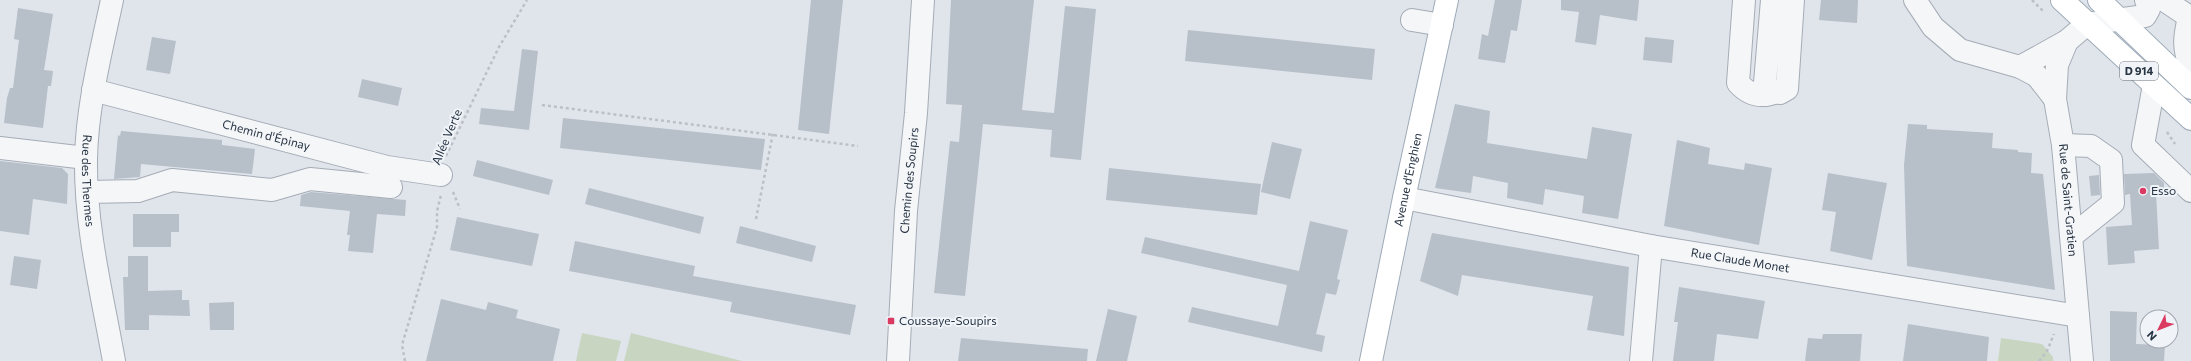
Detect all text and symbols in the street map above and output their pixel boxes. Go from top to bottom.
road number: D 914 [2120,62,2158,80]
street label: Allée Verte [428,107,464,167]
street label: Chemin d'Épinay [221,116,312,153]
street label: Chemin des Soupirs [897,127,920,234]
street label: Avenue d'Enghien [1390,131,1424,228]
street label: Rue des Thermes [80,134,98,227]
street label: Rue de Saint-Gratien [2057,143,2081,257]
place label: Esso [2151,183,2176,197]
marker: Esso [2138,186,2148,196]
street label: Rue Claude Monet [1690,245,1791,275]
north arrow [2139,309,2179,349]
place label: Coussaye-Soupirs [899,313,997,327]
marker: Coussaye-Soupirs [886,316,896,326]
text: N [2144,329,2159,344]

